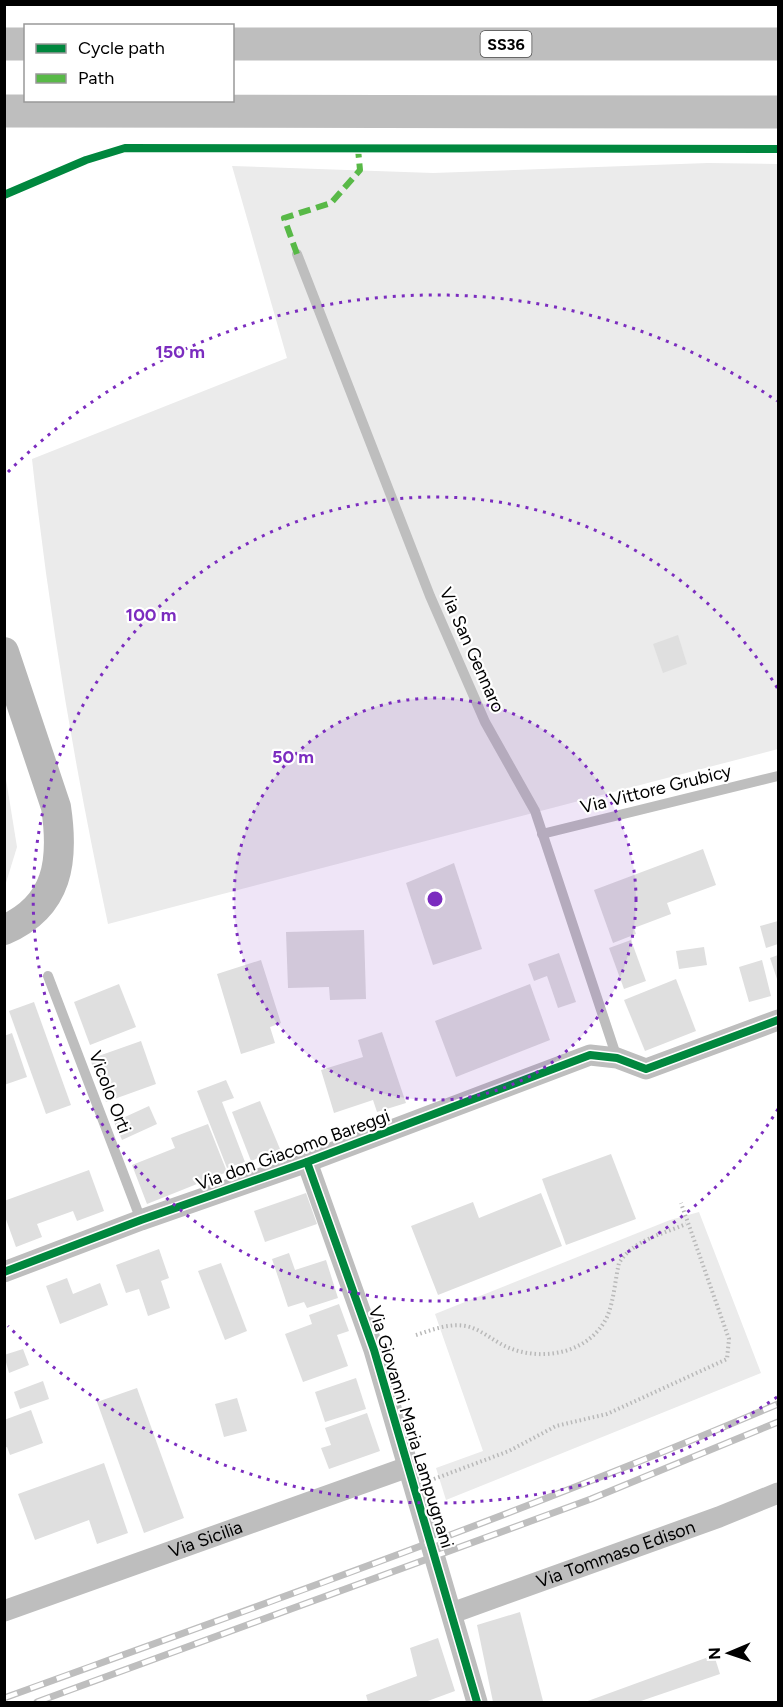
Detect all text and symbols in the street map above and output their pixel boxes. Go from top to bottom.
legend [24,24,234,102]
road number: SS36 [480,31,532,57]
text: Cycle path [78,37,165,59]
text: Path [78,67,114,89]
text: 150 m [155,341,205,363]
street label: Via San Gennaro [435,584,509,716]
text: 100 m [126,604,176,626]
text: 50 m [272,746,314,768]
street label: Via Vittore Grubicy [578,759,734,818]
centre of rings [425,889,445,909]
street label: Vicolo Orti [84,1048,136,1136]
street label: Via don Giacomo Bareggi [193,1105,393,1195]
street label: Via Giovanni Maria Lampugnani [364,1303,458,1551]
street label: Via Sicilia [166,1516,245,1562]
street label: Via Tommaso Edison [533,1516,698,1593]
north arrow [699,1623,759,1683]
text: N [705,1647,724,1660]

